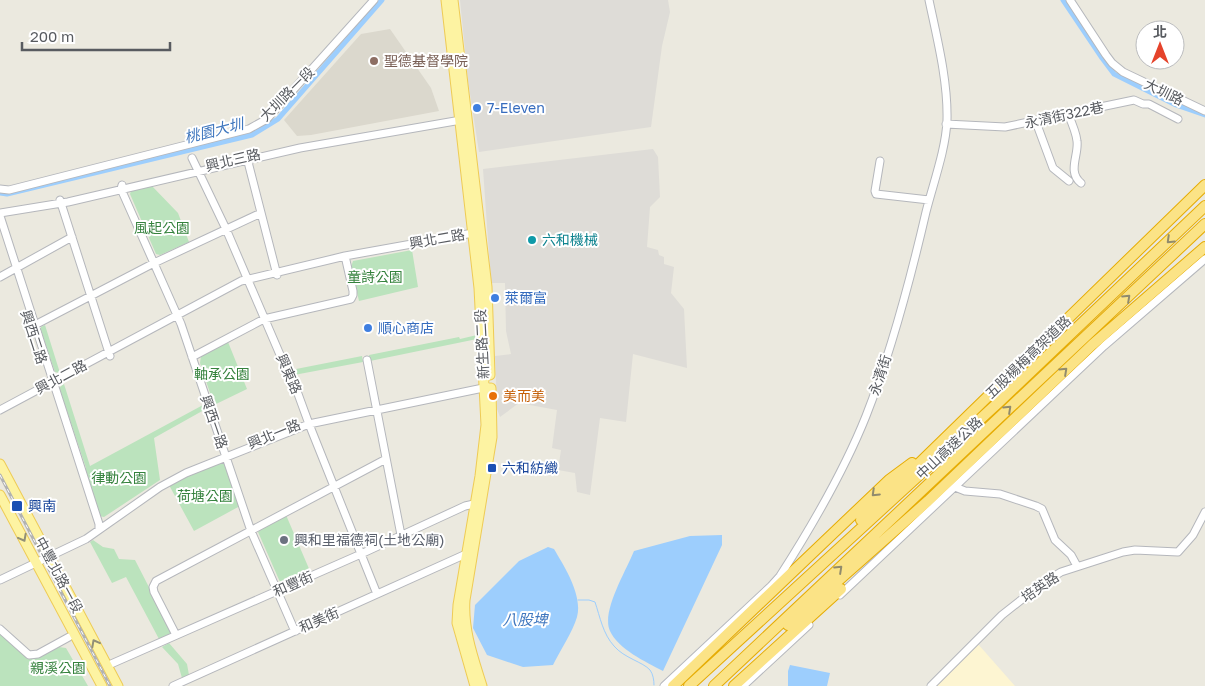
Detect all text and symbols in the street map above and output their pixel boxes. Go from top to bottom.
scale bar [22,20,170,52]
north arrow [1135,20,1185,70]
text: 北 [1153,23,1167,40]
text: 200 m [30,27,74,45]
place label: 聖德基督學院 [384,52,468,69]
marker: 聖德基督學院 [368,55,380,67]
street label: 大圳路一段 [256,63,317,124]
street label: 大圳路 [1142,75,1187,108]
street label: 永清街322巷 [1023,98,1105,131]
place label: 7-Eleven [487,99,545,116]
marker: 7-Eleven [471,102,483,114]
water label: 桃園大圳 [182,114,247,146]
street label: 興北三路 [204,145,262,174]
park label: 風起公園 [134,219,190,236]
street label: 興北二路 [408,225,466,252]
place label: 六和機械 [542,231,598,248]
marker: 六和機械 [526,234,538,246]
one-way arrow [1166,234,1175,243]
park label: 童詩公園 [347,268,403,285]
place label: 萊爾富 [505,289,547,306]
marker: 萊爾富 [489,292,501,304]
one-way arrow [1121,295,1130,304]
street label: 興西二路 [18,308,51,366]
street label: 新生路二段 [471,309,492,379]
street label: 五股楊梅高架道路 [981,312,1074,402]
place label: 順心商店 [378,319,434,336]
marker: 順心商店 [362,322,374,334]
street label: 興東路 [273,351,306,396]
street label: 永清街 [865,352,894,397]
street label: 興北二路 [32,356,89,397]
park label: 軸承公園 [194,365,250,382]
one-way arrow [1059,368,1068,377]
place label: 美而美 [503,387,545,404]
marker: 美而美 [487,390,499,402]
street label: 興西一路 [197,393,232,451]
one-way arrow [1003,406,1012,415]
street label: 中山高速公路 [912,413,985,482]
street label: 興北一路 [245,415,303,452]
place label: 六和紡織 [502,459,558,476]
marker: 六和紡織 [486,462,498,474]
park label: 律動公園 [91,469,147,486]
park label: 荷塘公園 [177,487,233,504]
one-way arrow [872,487,881,496]
place label: 興南 [28,497,56,514]
marker: 興南 [10,499,24,513]
place label: 興和里福德祠(土地公廟) [294,531,445,548]
one-way arrow [17,533,27,542]
street label: 中豐北路一段 [32,534,87,616]
marker: 興和里福德祠(土地公廟) [278,534,290,546]
one-way arrow [833,566,842,575]
street label: 和豐街 [270,567,315,600]
street label: 培英路 [1018,568,1062,605]
street label: 和美街 [296,603,341,636]
water label: 八股埤 [502,610,549,628]
one-way arrow [91,639,101,648]
park label: 親溪公園 [30,659,86,676]

